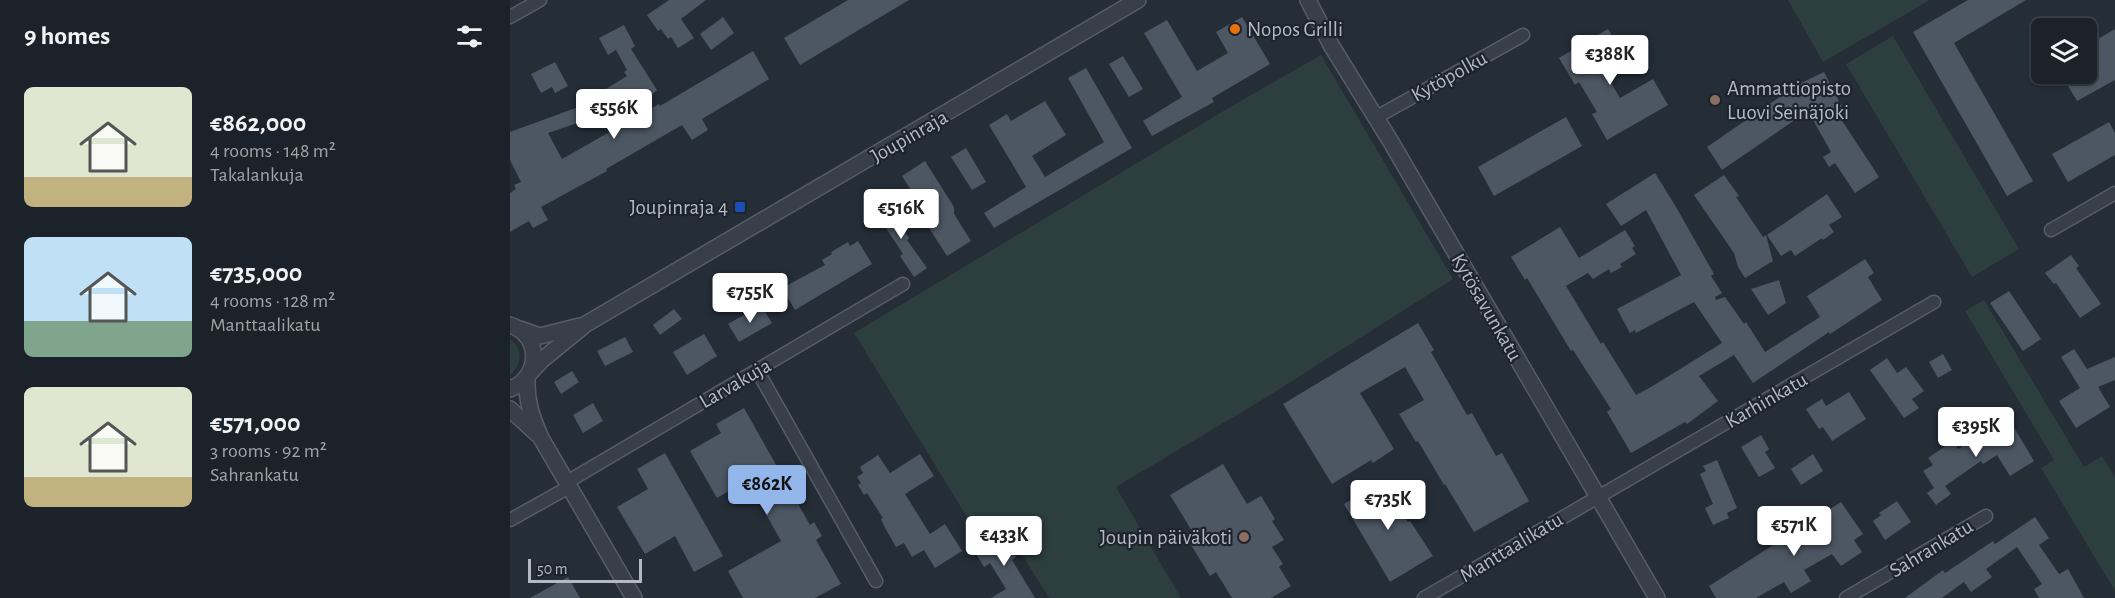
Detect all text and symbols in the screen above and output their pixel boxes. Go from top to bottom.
map controls [2031,18,2097,84]
button: layers [2031,18,2097,84]
place label: Nopos Grilli [1247,19,1343,40]
icon: filters [453,20,486,53]
marker: Nopos Grilli [1228,22,1242,36]
text: 9 homes [24,23,110,49]
pin: €388K [1568,35,1652,86]
text: €388K [1585,44,1635,64]
street label: Kytöpolku [1408,47,1491,106]
place label: Ammattiopisto Luovi Seinäjoki [1727,78,1851,123]
pin: €556K [572,89,656,140]
marker: Ammattiopisto Luovi Seinäjoki [1708,93,1722,107]
text: €556K [590,98,638,118]
street label: Joupinraja [867,106,952,167]
text: €862,000 [210,110,306,136]
icon: home [72,111,144,183]
text: 4 rooms · 148 m² [210,141,336,161]
text: Takalankuja [210,165,304,185]
pin: €516K [859,189,943,240]
place label: Joupinraja 4 [629,197,728,218]
text: €516K [878,198,924,218]
marker: Joupinraja 4 [733,200,747,214]
street label: Kytösavunkatu [1447,250,1526,365]
text: €735,000 [210,260,302,286]
icon: home [72,261,144,333]
pin: €755K [708,273,792,324]
text: €755K [727,282,773,302]
text: 4 rooms · 128 m² [210,291,335,311]
text: Manttaalikatu [210,315,321,335]
street label: Larvakuja [696,354,775,412]
street label: Karhinkatu [1722,369,1811,432]
pin: €395K [1934,407,2018,458]
text: €571,000 [210,410,301,436]
icon: home [72,411,144,483]
text: €395K [1952,416,2000,436]
text: 3 rooms · 92 m² [210,441,327,461]
text: Sahrankatu [210,465,299,485]
pin: €862K [725,465,809,516]
text: €862K [742,474,792,494]
pin: €735K [1346,480,1430,531]
text: €735K [1365,489,1411,509]
pin: €571K [1752,506,1836,557]
street label: Manttaalikatu [1456,508,1567,586]
text: €571K [1771,515,1817,535]
street label: Sahrankatu [1886,515,1977,581]
pin: €433K [962,516,1046,567]
text: €433K [980,525,1028,545]
place label: Joupin päiväkoti [1100,527,1232,548]
marker: Joupin päiväkoti [1237,530,1251,544]
scale bar [528,556,642,584]
text: 50 m [537,561,568,577]

